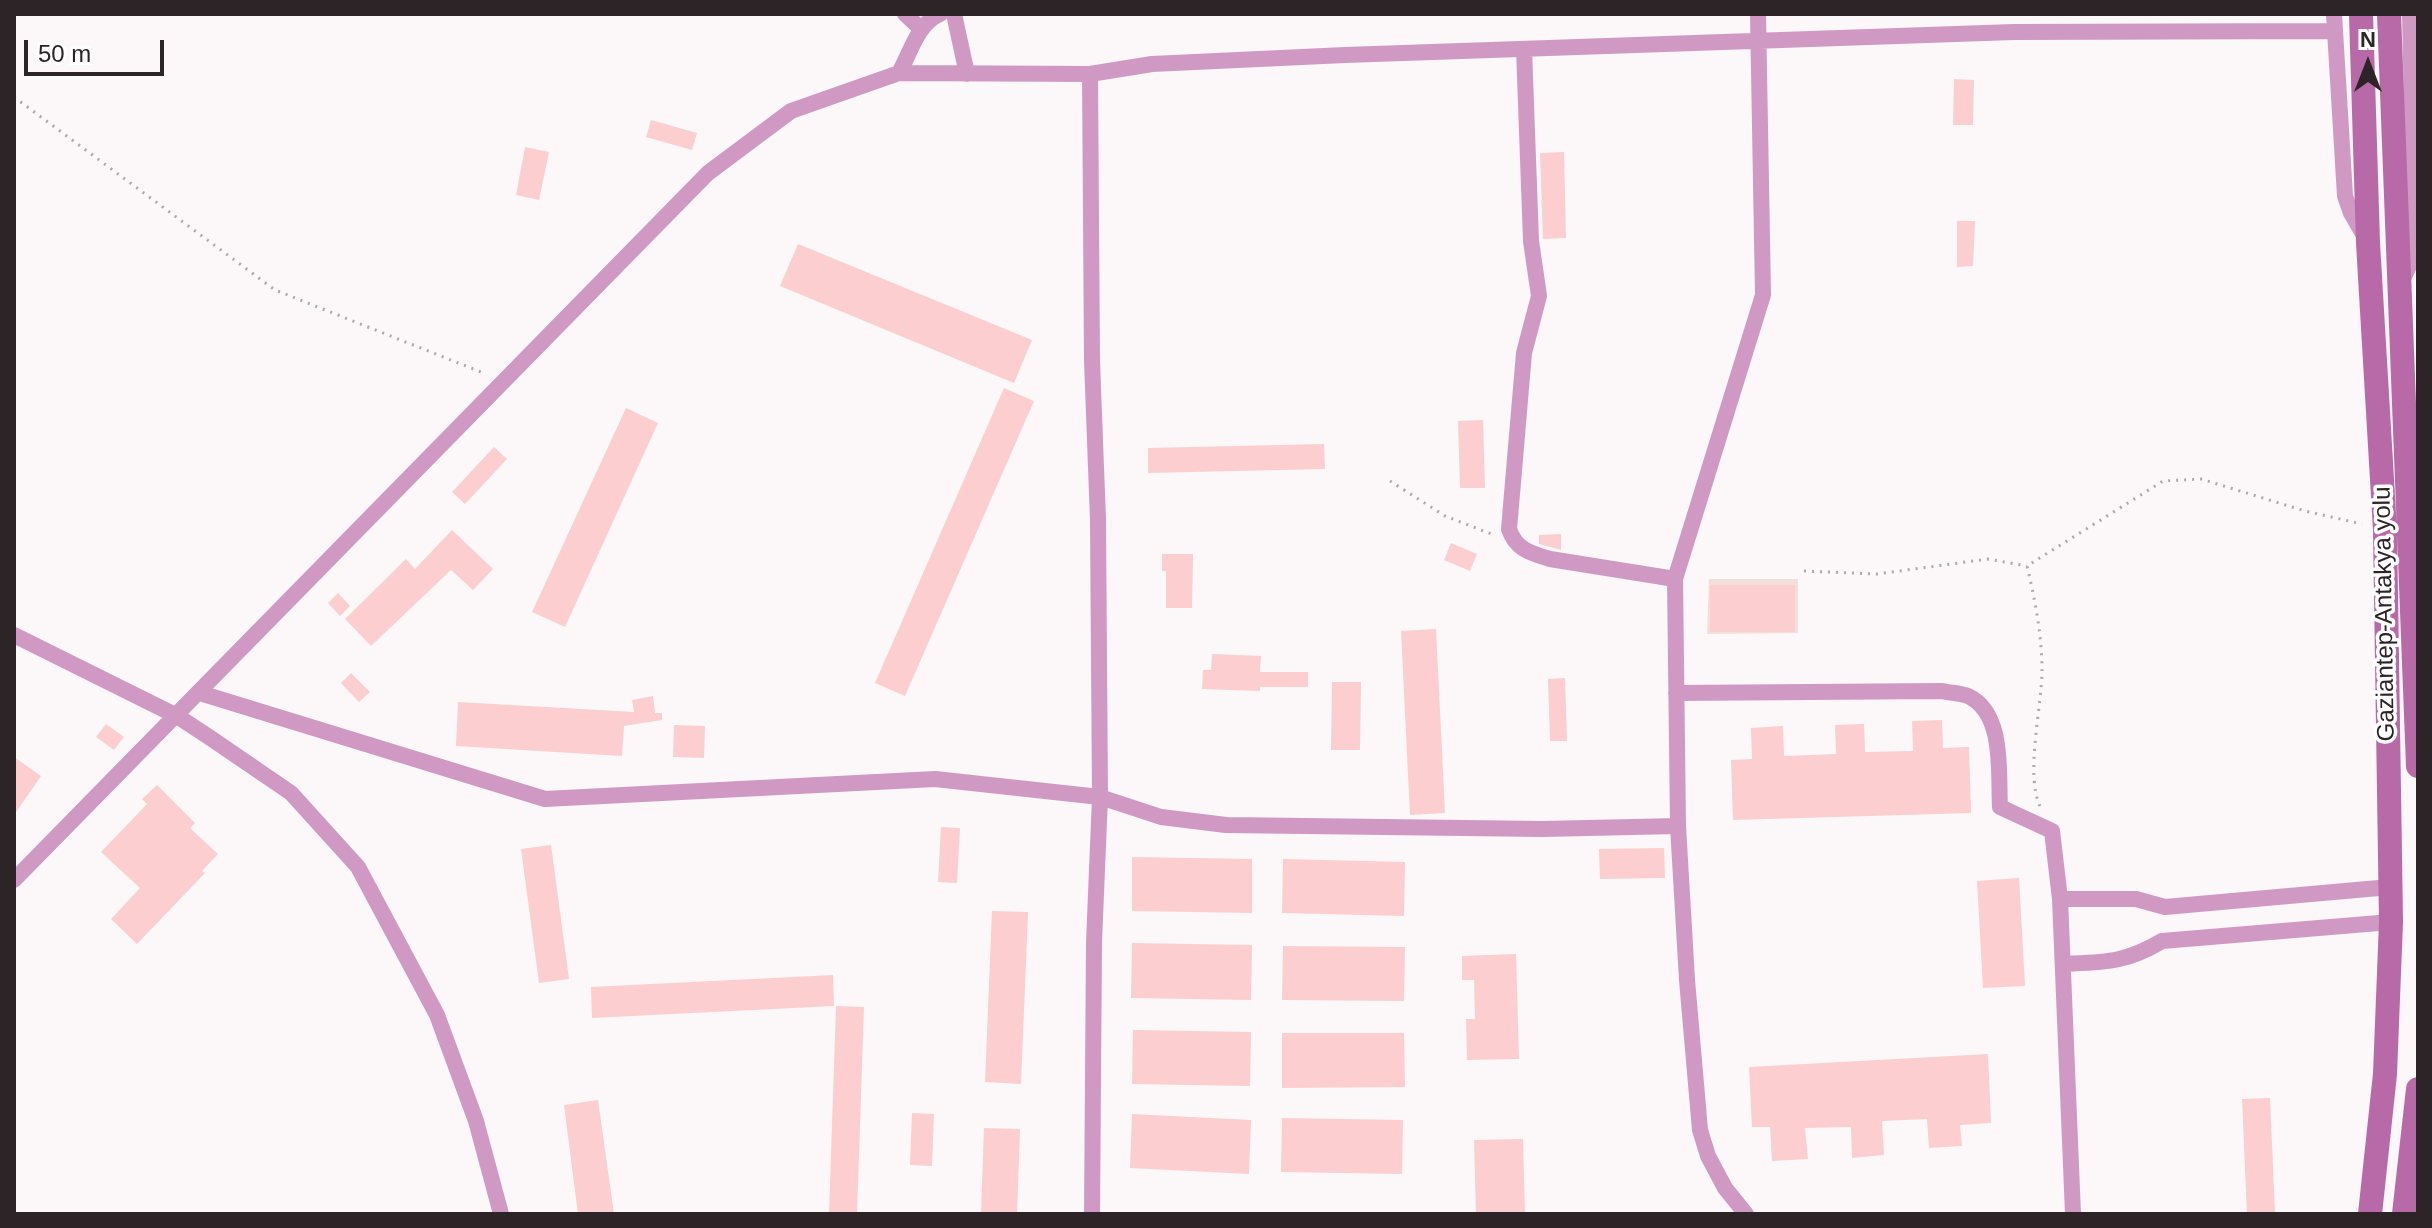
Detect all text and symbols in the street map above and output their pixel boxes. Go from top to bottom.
scale bar [28,24,168,74]
north arrow [2328,24,2408,104]
text: N [2360,27,2376,52]
text: 50 m [38,40,91,67]
street label: Gaziantep-Antakya yolu [2368,486,2402,742]

